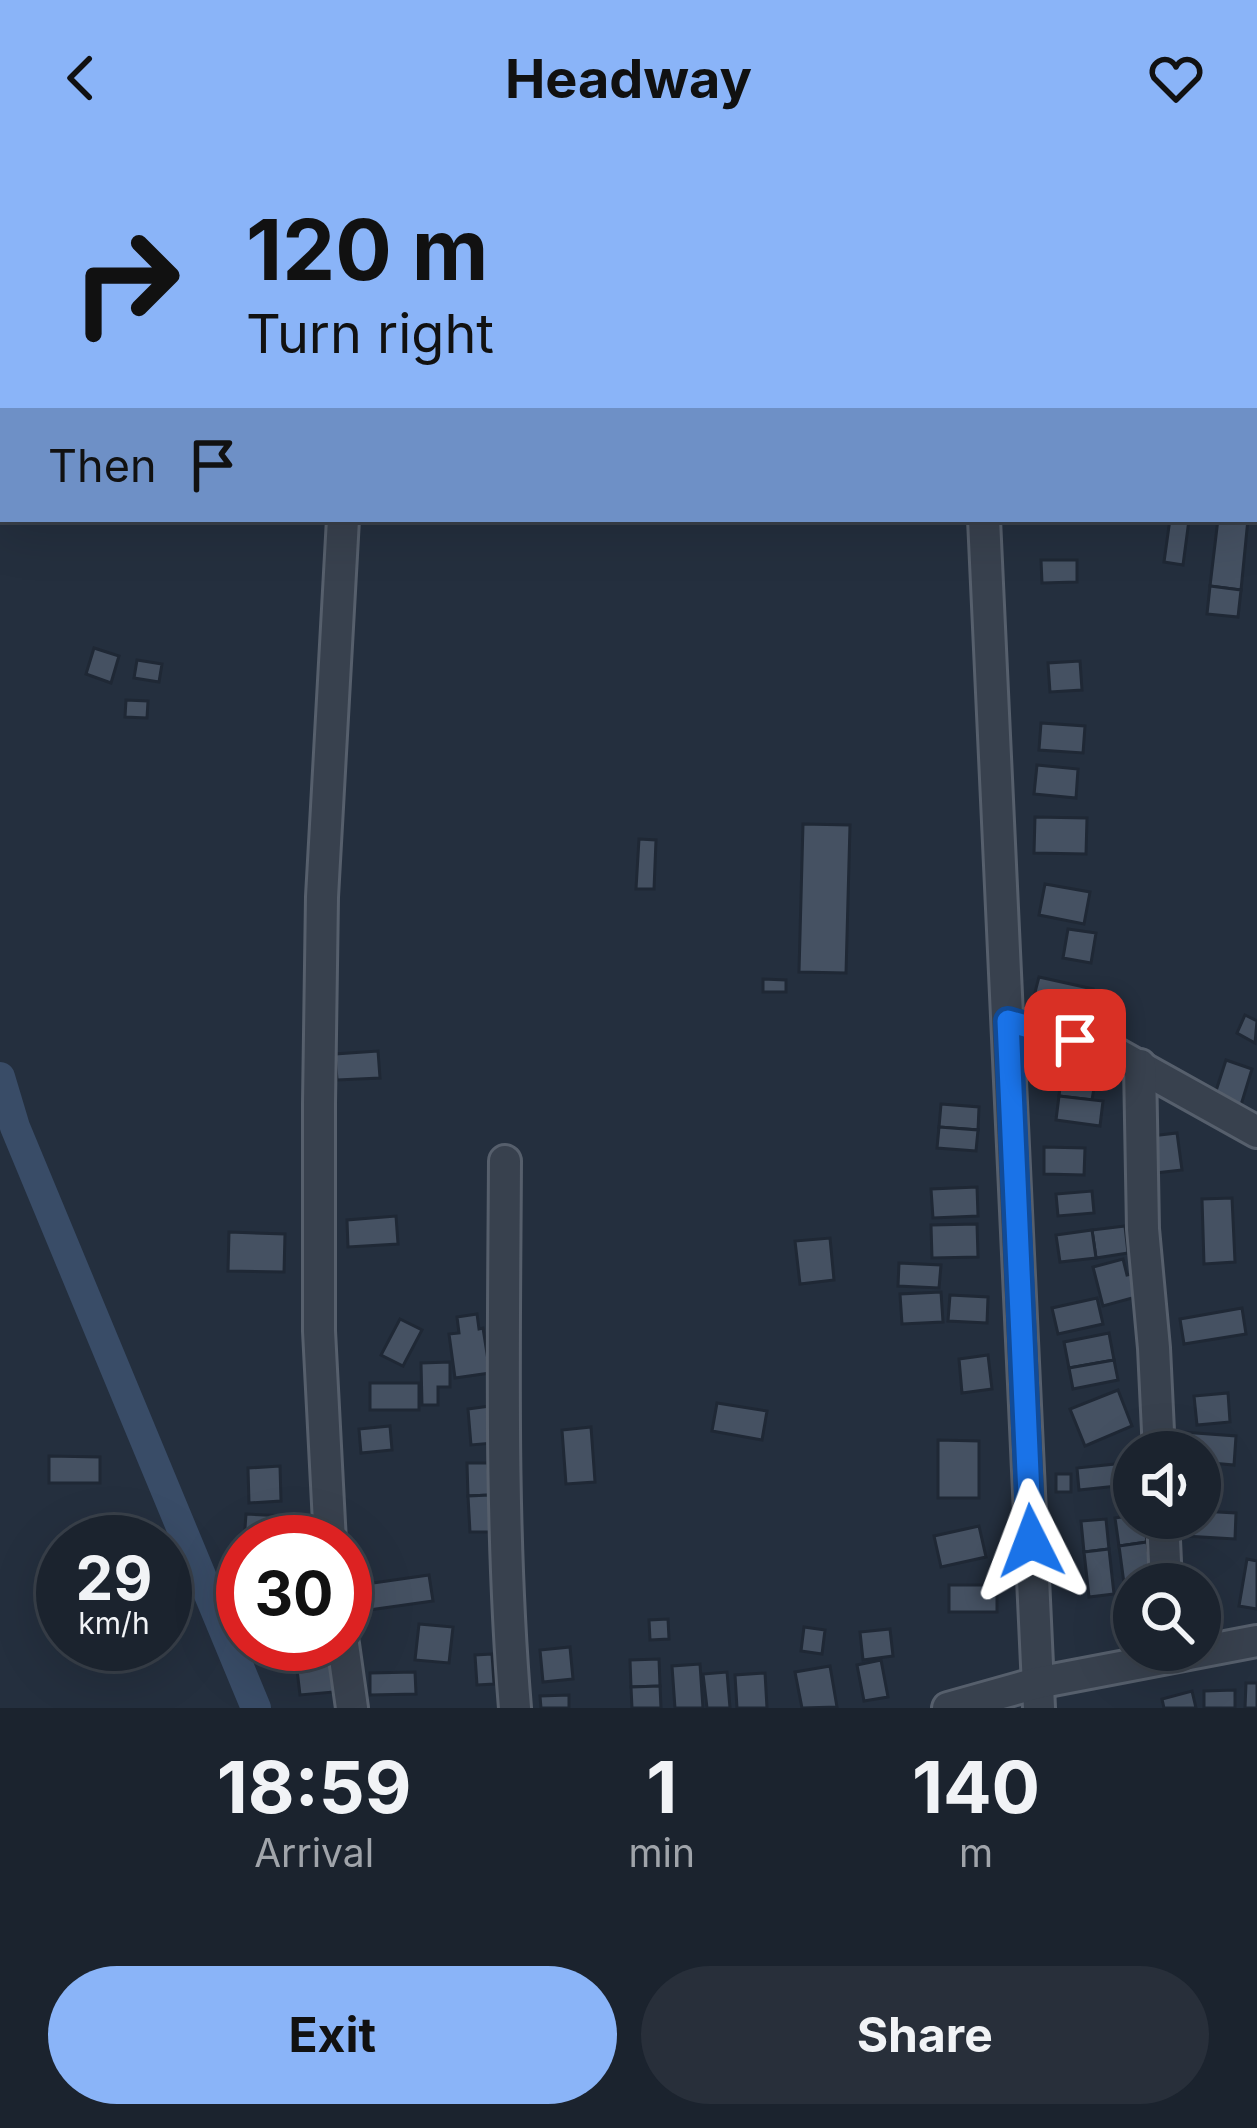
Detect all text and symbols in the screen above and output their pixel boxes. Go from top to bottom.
icon: back [48,45,114,111]
icon: heart [1143,45,1209,111]
text: Headway [505,46,752,111]
text: 120 m [246,199,488,300]
icon: right [48,204,204,360]
text: Turn right [246,301,494,366]
icon: arrive [180,432,246,498]
text: Then [48,438,156,493]
pin [1024,989,1126,1091]
icon: arrive [1042,1007,1108,1073]
map controls [1113,1431,1221,1671]
button: sound [1113,1431,1221,1539]
position arrow [968,1478,1094,1604]
speed limit sign: 30 [216,1515,372,1671]
text: 29 [76,1542,152,1614]
button: search [1113,1563,1221,1671]
text: km/h [78,1605,150,1641]
text: 18:59 [217,1743,412,1830]
text: 1 [646,1743,677,1830]
text: 140 [912,1743,1040,1830]
text: Arrival [254,1829,374,1876]
text: min [628,1829,695,1876]
text: m [959,1829,993,1876]
button: Exit [48,1966,617,2104]
button: Share [641,1966,1209,2104]

